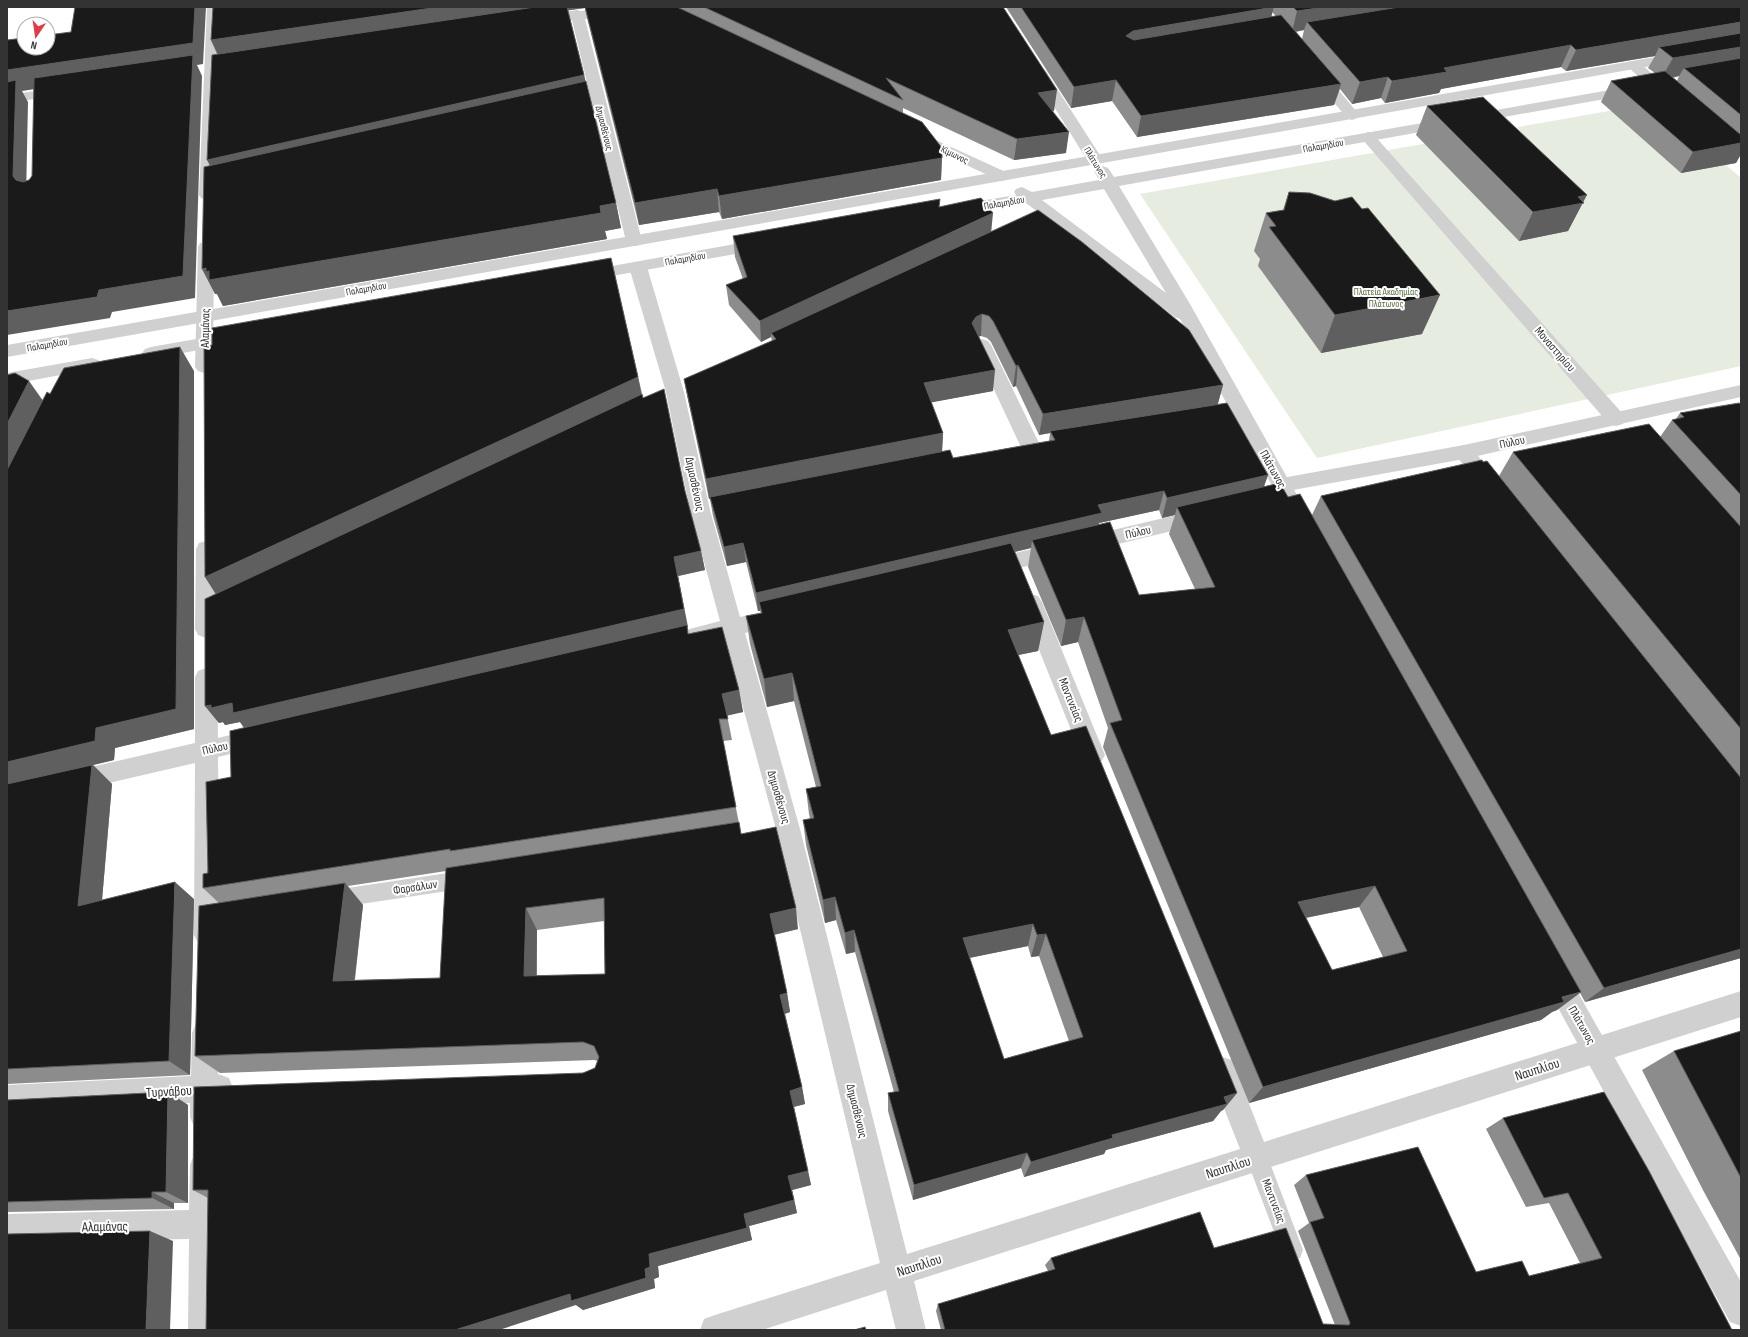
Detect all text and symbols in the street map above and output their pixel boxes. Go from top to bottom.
north arrow [16,16,56,56]
text: N [29,38,38,52]
street label: Δημοσθένους [593,105,615,152]
street label: Παλαμηδίου [1302,137,1344,155]
street label: Κίμωνος [939,143,970,167]
street label: Πλάτωνος [1081,145,1109,180]
street label: Παλαμηδίου [983,194,1025,212]
street label: Παλαμηδίου [664,250,706,268]
street label: Παλαμηδίου [345,280,387,298]
park label: Πλατεία Ακαδημίας Πλάτωνος [1354,286,1418,310]
street label: Αλαμάνας [198,308,213,349]
street label: Μοναστηρίου [1531,324,1578,375]
street label: Παλαμηδίου [26,336,68,354]
street label: Πύλου [1498,432,1526,453]
street label: Πλάτωνος [1256,447,1289,491]
street label: Δημοσθένους [681,456,708,513]
street label: Πύλου [1124,522,1152,543]
street label: Μαντινείας [1055,676,1086,725]
street label: Πύλου [201,738,229,759]
street label: Δημοσθένους [764,769,793,826]
street label: Φαρσάλων [392,877,439,898]
street label: Πλάτωνος [1565,1003,1599,1047]
street label: Ναυπλίου [1513,1054,1562,1085]
street label: Τυρνάβου [146,1082,193,1101]
street label: Δημοσθένους [843,1083,870,1140]
street label: Ναυπλίου [1204,1152,1253,1183]
street label: Μαντινείας [1258,1177,1289,1226]
street label: Αλαμάνας [81,1218,128,1235]
street label: Ναυπλίου [895,1250,944,1281]

